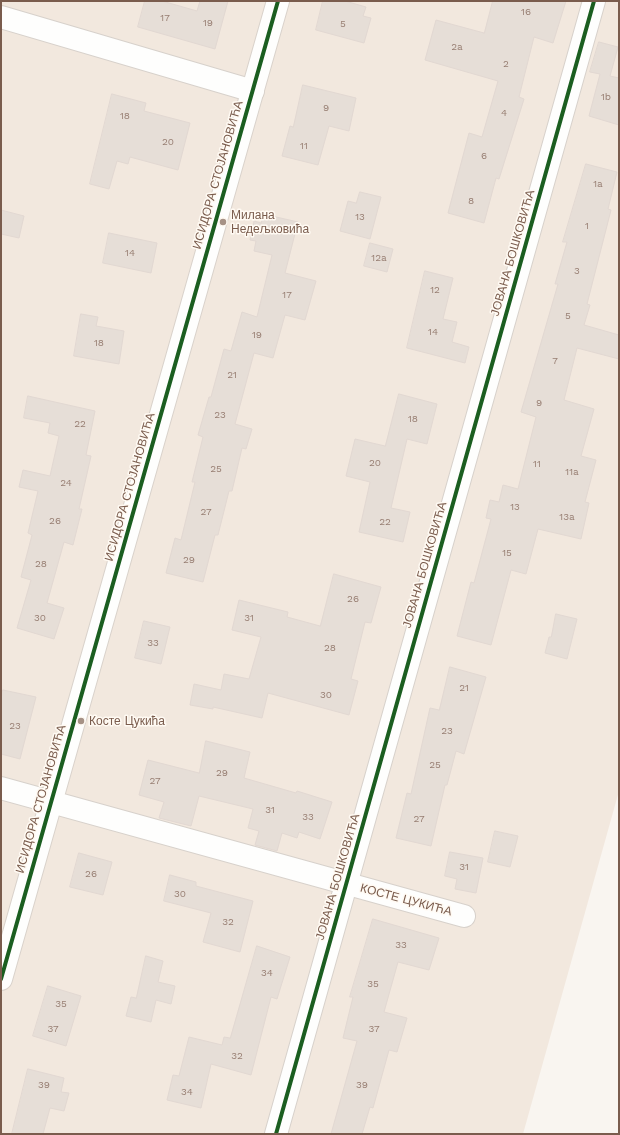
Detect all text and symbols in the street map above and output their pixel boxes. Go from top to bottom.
house number: 16 [521,6,531,18]
house number: 17 [160,12,170,24]
house number: 19 [203,17,213,29]
house number: 5 [340,18,346,30]
house number: 2a [451,41,463,53]
house number: 2 [503,58,509,70]
house number: 1b [601,91,611,103]
street label: ИСИДОРА СТОЈАНОВИЋА [190,99,246,251]
house number: 9 [323,102,329,114]
house number: 4 [501,107,507,119]
house number: 18 [120,110,130,122]
house number: 20 [162,136,174,148]
house number: 11 [300,140,308,152]
house number: 6 [481,150,487,162]
house number: 1a [593,178,603,190]
street label: ЈОВАНА БОШКОВИЋА [488,188,538,318]
house number: 8 [468,195,474,207]
place label: Милана Недељковића [231,208,309,236]
house number: 13 [355,211,365,223]
marker: Милана Недељковића [218,217,228,227]
house number: 1 [585,220,589,232]
house number: 14 [125,247,135,259]
house number: 12a [371,252,387,264]
house number: 3 [574,265,580,277]
house number: 12 [430,284,440,296]
house number: 17 [282,289,292,301]
house number: 5 [565,310,571,322]
house number: 14 [428,326,438,338]
house number: 19 [252,329,262,341]
house number: 18 [94,337,104,349]
house number: 7 [552,355,558,367]
house number: 21 [227,369,237,381]
house number: 9 [536,397,542,409]
house number: 23 [214,409,226,421]
street label: ИСИДОРА СТОЈАНОВИЋА [102,411,158,563]
house number: 18 [408,413,418,425]
house number: 22 [74,418,86,430]
house number: 20 [369,457,381,469]
house number: 11 [533,458,541,470]
house number: 25 [210,463,222,475]
house number: 11a [565,466,579,478]
house number: 24 [60,477,72,489]
street label: ЈОВАНА БОШКОВИЋА [400,500,450,630]
house number: 13 [510,501,520,513]
house number: 27 [200,506,212,518]
house number: 13a [559,511,575,523]
house number: 26 [49,515,61,527]
house number: 22 [379,516,391,528]
house number: 15 [502,547,512,559]
house number: 29 [183,554,195,566]
house number: 28 [35,558,47,570]
house number: 26 [347,593,359,605]
house number: 30 [34,612,46,624]
house number: 31 [244,612,254,624]
house number: 33 [147,637,159,649]
house number: 28 [324,642,336,654]
house number: 21 [459,682,469,694]
house number: 30 [320,689,332,701]
place label: Косте Цукића [89,714,165,728]
marker: Косте Цукића [76,716,86,726]
house number: 23 [9,720,21,732]
street label: ИСИДОРА СТОЈАНОВИЋА [13,723,69,875]
house number: 23 [441,725,453,737]
house number: 25 [429,759,441,771]
house number: 29 [216,767,228,779]
house number: 27 [149,775,161,787]
house number: 31 [265,804,275,816]
house number: 33 [302,811,314,823]
street label: ЈОВАНА БОШКОВИЋА [313,812,363,942]
house number: 27 [413,813,425,825]
house number: 31 [459,861,469,873]
house number: 26 [85,868,97,880]
street label: КОСТЕ ЦУКИЋА [359,881,453,919]
house number: 30 [174,888,186,900]
house number: 32 [222,916,234,928]
house number: 33 [395,939,407,951]
house number: 34 [261,967,273,979]
house number: 35 [367,978,379,990]
house number: 35 [55,998,67,1010]
house number: 37 [47,1023,59,1035]
house number: 37 [368,1023,380,1035]
house number: 32 [231,1050,243,1062]
house number: 39 [38,1079,50,1091]
house number: 39 [356,1079,368,1091]
house number: 34 [181,1086,193,1098]

